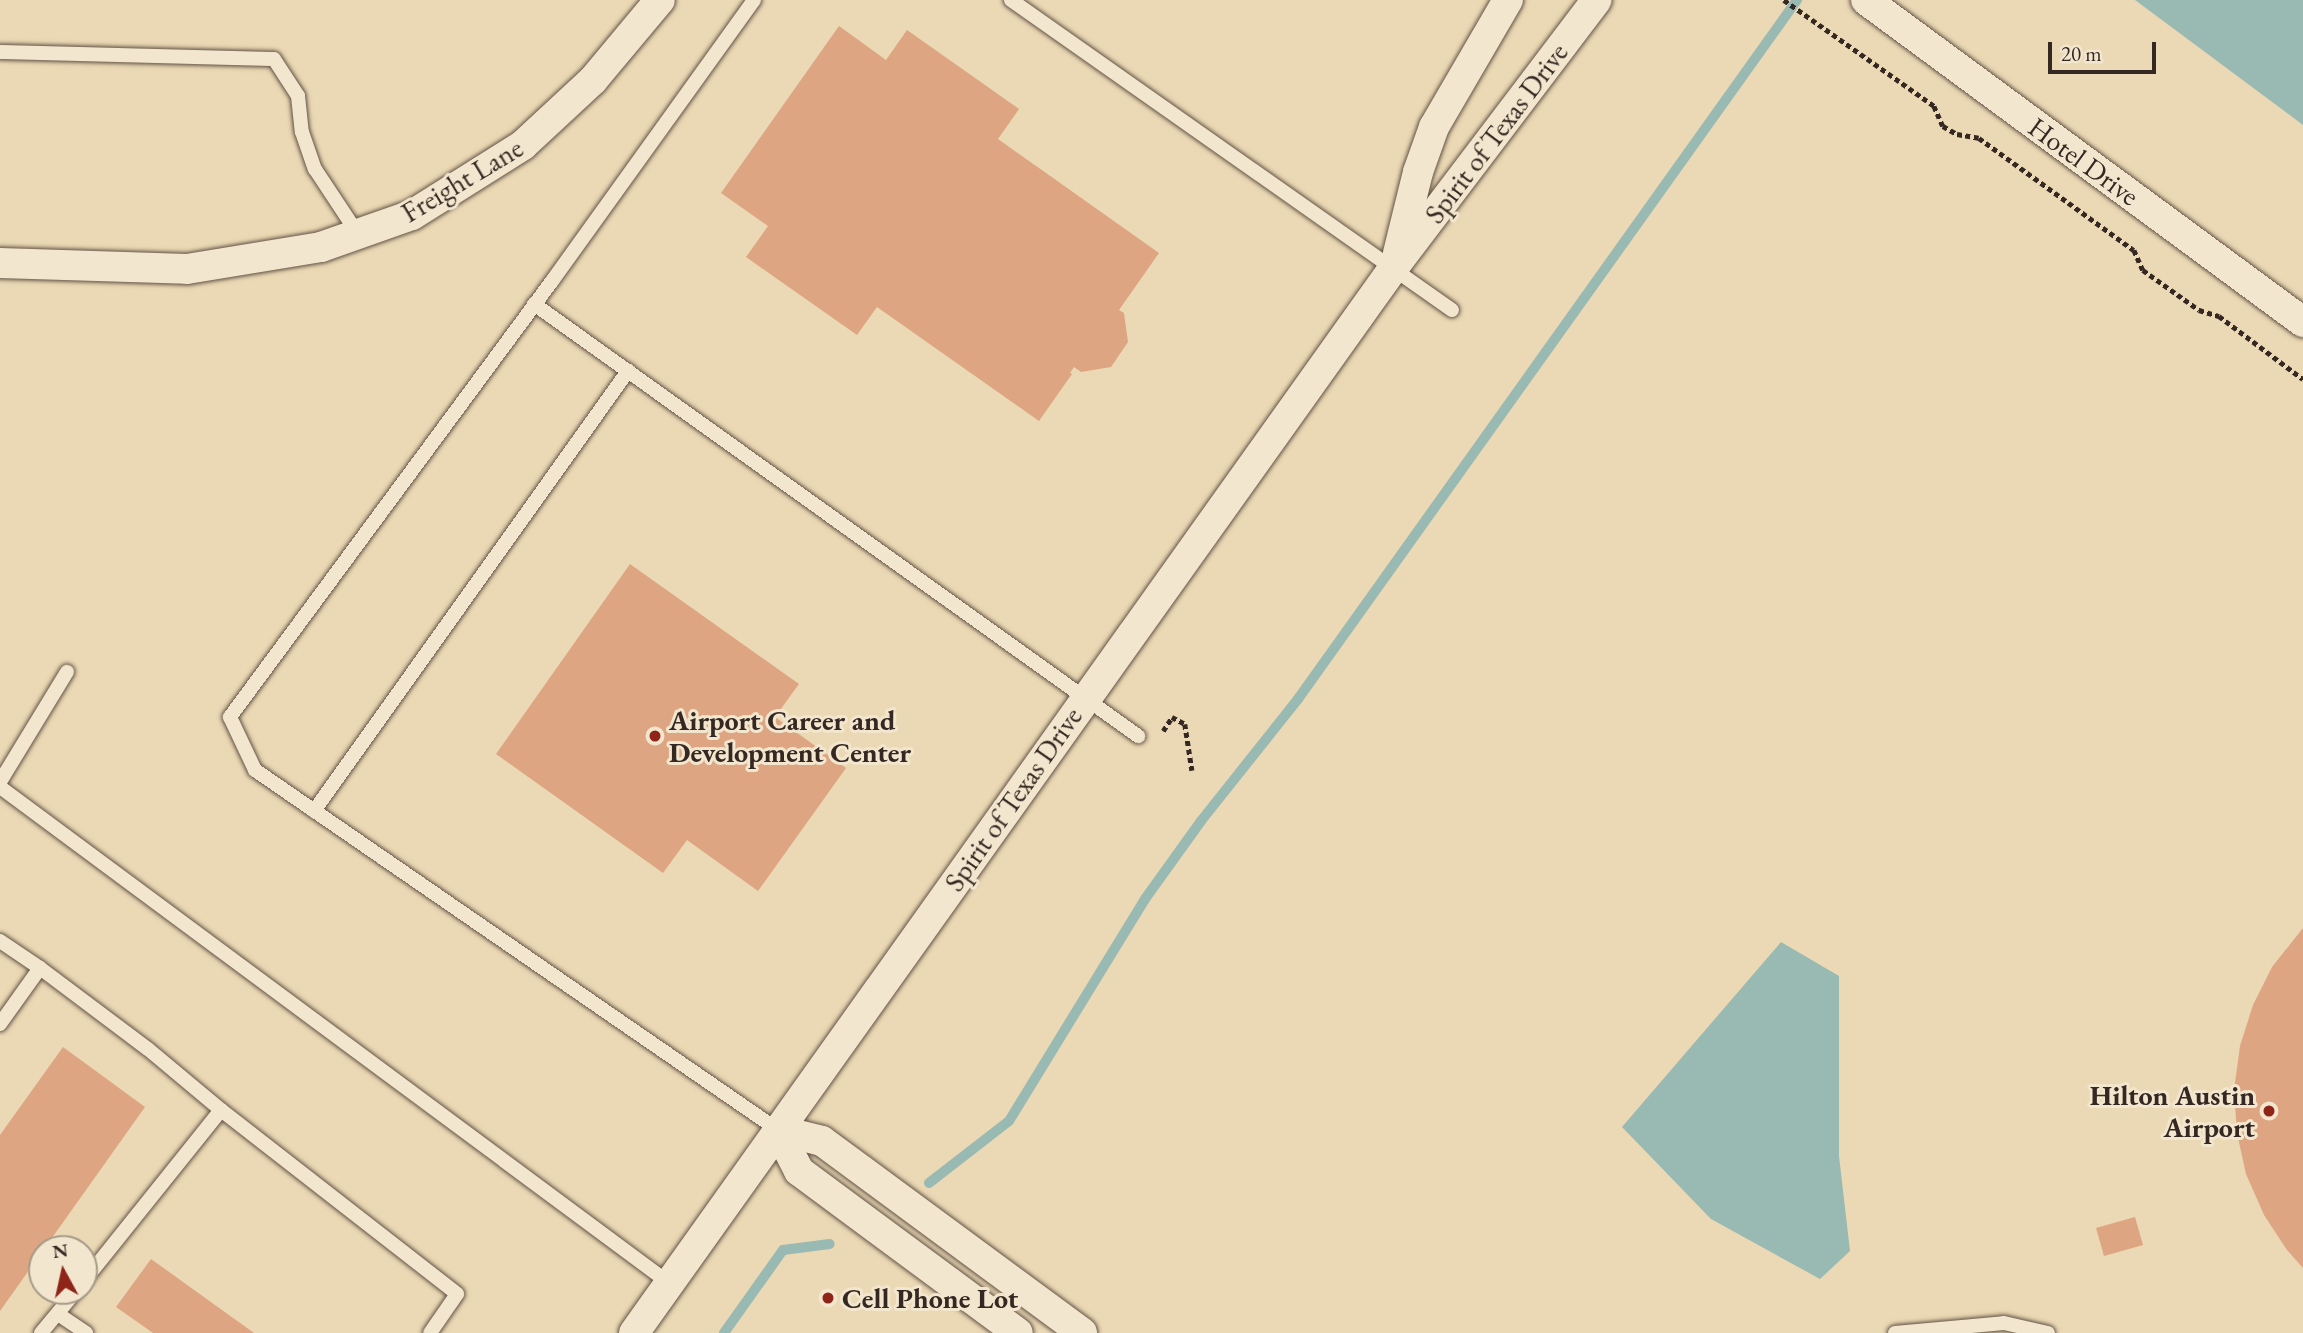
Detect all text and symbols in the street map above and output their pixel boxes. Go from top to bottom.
scale bar [2051,28,2160,72]
street label: Spirit of Texas Drive [1417,36,1575,230]
text: 20 m [2061,40,2102,67]
street label: Hotel Drive [2022,110,2146,212]
street label: Freight Lane [395,131,529,229]
street label: Spirit of Texas Drive [937,701,1089,897]
place label: Airport Career and Development Center [669,703,911,769]
marker: Airport Career and Development Center [647,728,663,744]
place label: Hilton Austin Airport [2090,1078,2255,1144]
marker: Hilton Austin Airport [2261,1103,2277,1119]
north arrow [28,1235,98,1305]
text: N [51,1237,70,1264]
place label: Cell Phone Lot [842,1281,1018,1315]
marker: Cell Phone Lot [820,1290,836,1306]

